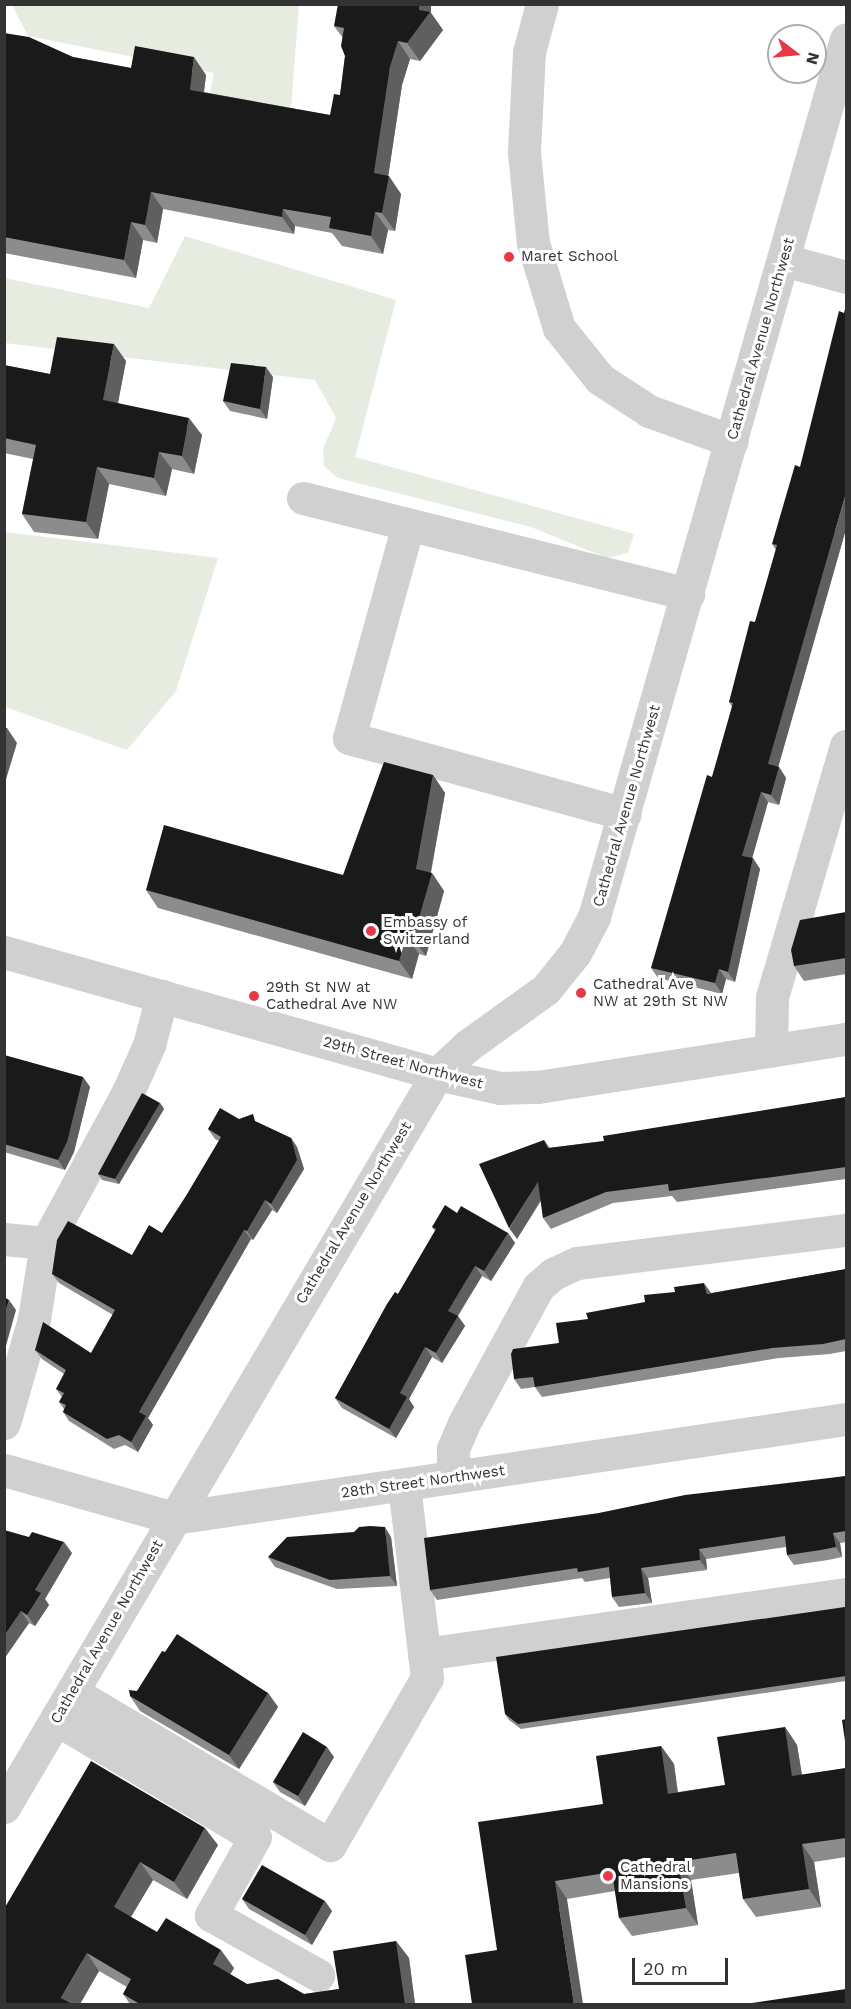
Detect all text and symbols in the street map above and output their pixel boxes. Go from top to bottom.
north arrow [767,24,827,84]
text: N [802,50,824,67]
street label: Cathedral Avenue Northwest [723,235,799,443]
place label: Maret School [521,248,618,266]
marker: Maret School [502,250,516,264]
street label: Cathedral Avenue Northwest [589,702,665,910]
place label: Embassy of Switzerland [383,913,470,948]
marker: Embassy of Switzerland [364,924,378,938]
place label: Cathedral Ave NW at 29th St NW [593,975,728,1010]
place label: 29th St NW at Cathedral Ave NW [266,978,399,1013]
marker: Cathedral Ave NW at 29th St NW [574,986,588,1000]
marker: 29th St NW at Cathedral Ave NW [247,989,261,1003]
street label: 29th Street Northwest [321,1033,485,1093]
street label: Cathedral Avenue Northwest [292,1118,416,1308]
street label: 28th Street Northwest [340,1462,506,1502]
street label: Cathedral Avenue Northwest [47,1536,167,1728]
place label: Cathedral Mansions [620,1858,691,1893]
marker: Cathedral Mansions [601,1869,615,1883]
scale bar [635,1946,731,1984]
text: 20 m [643,1958,688,1979]

